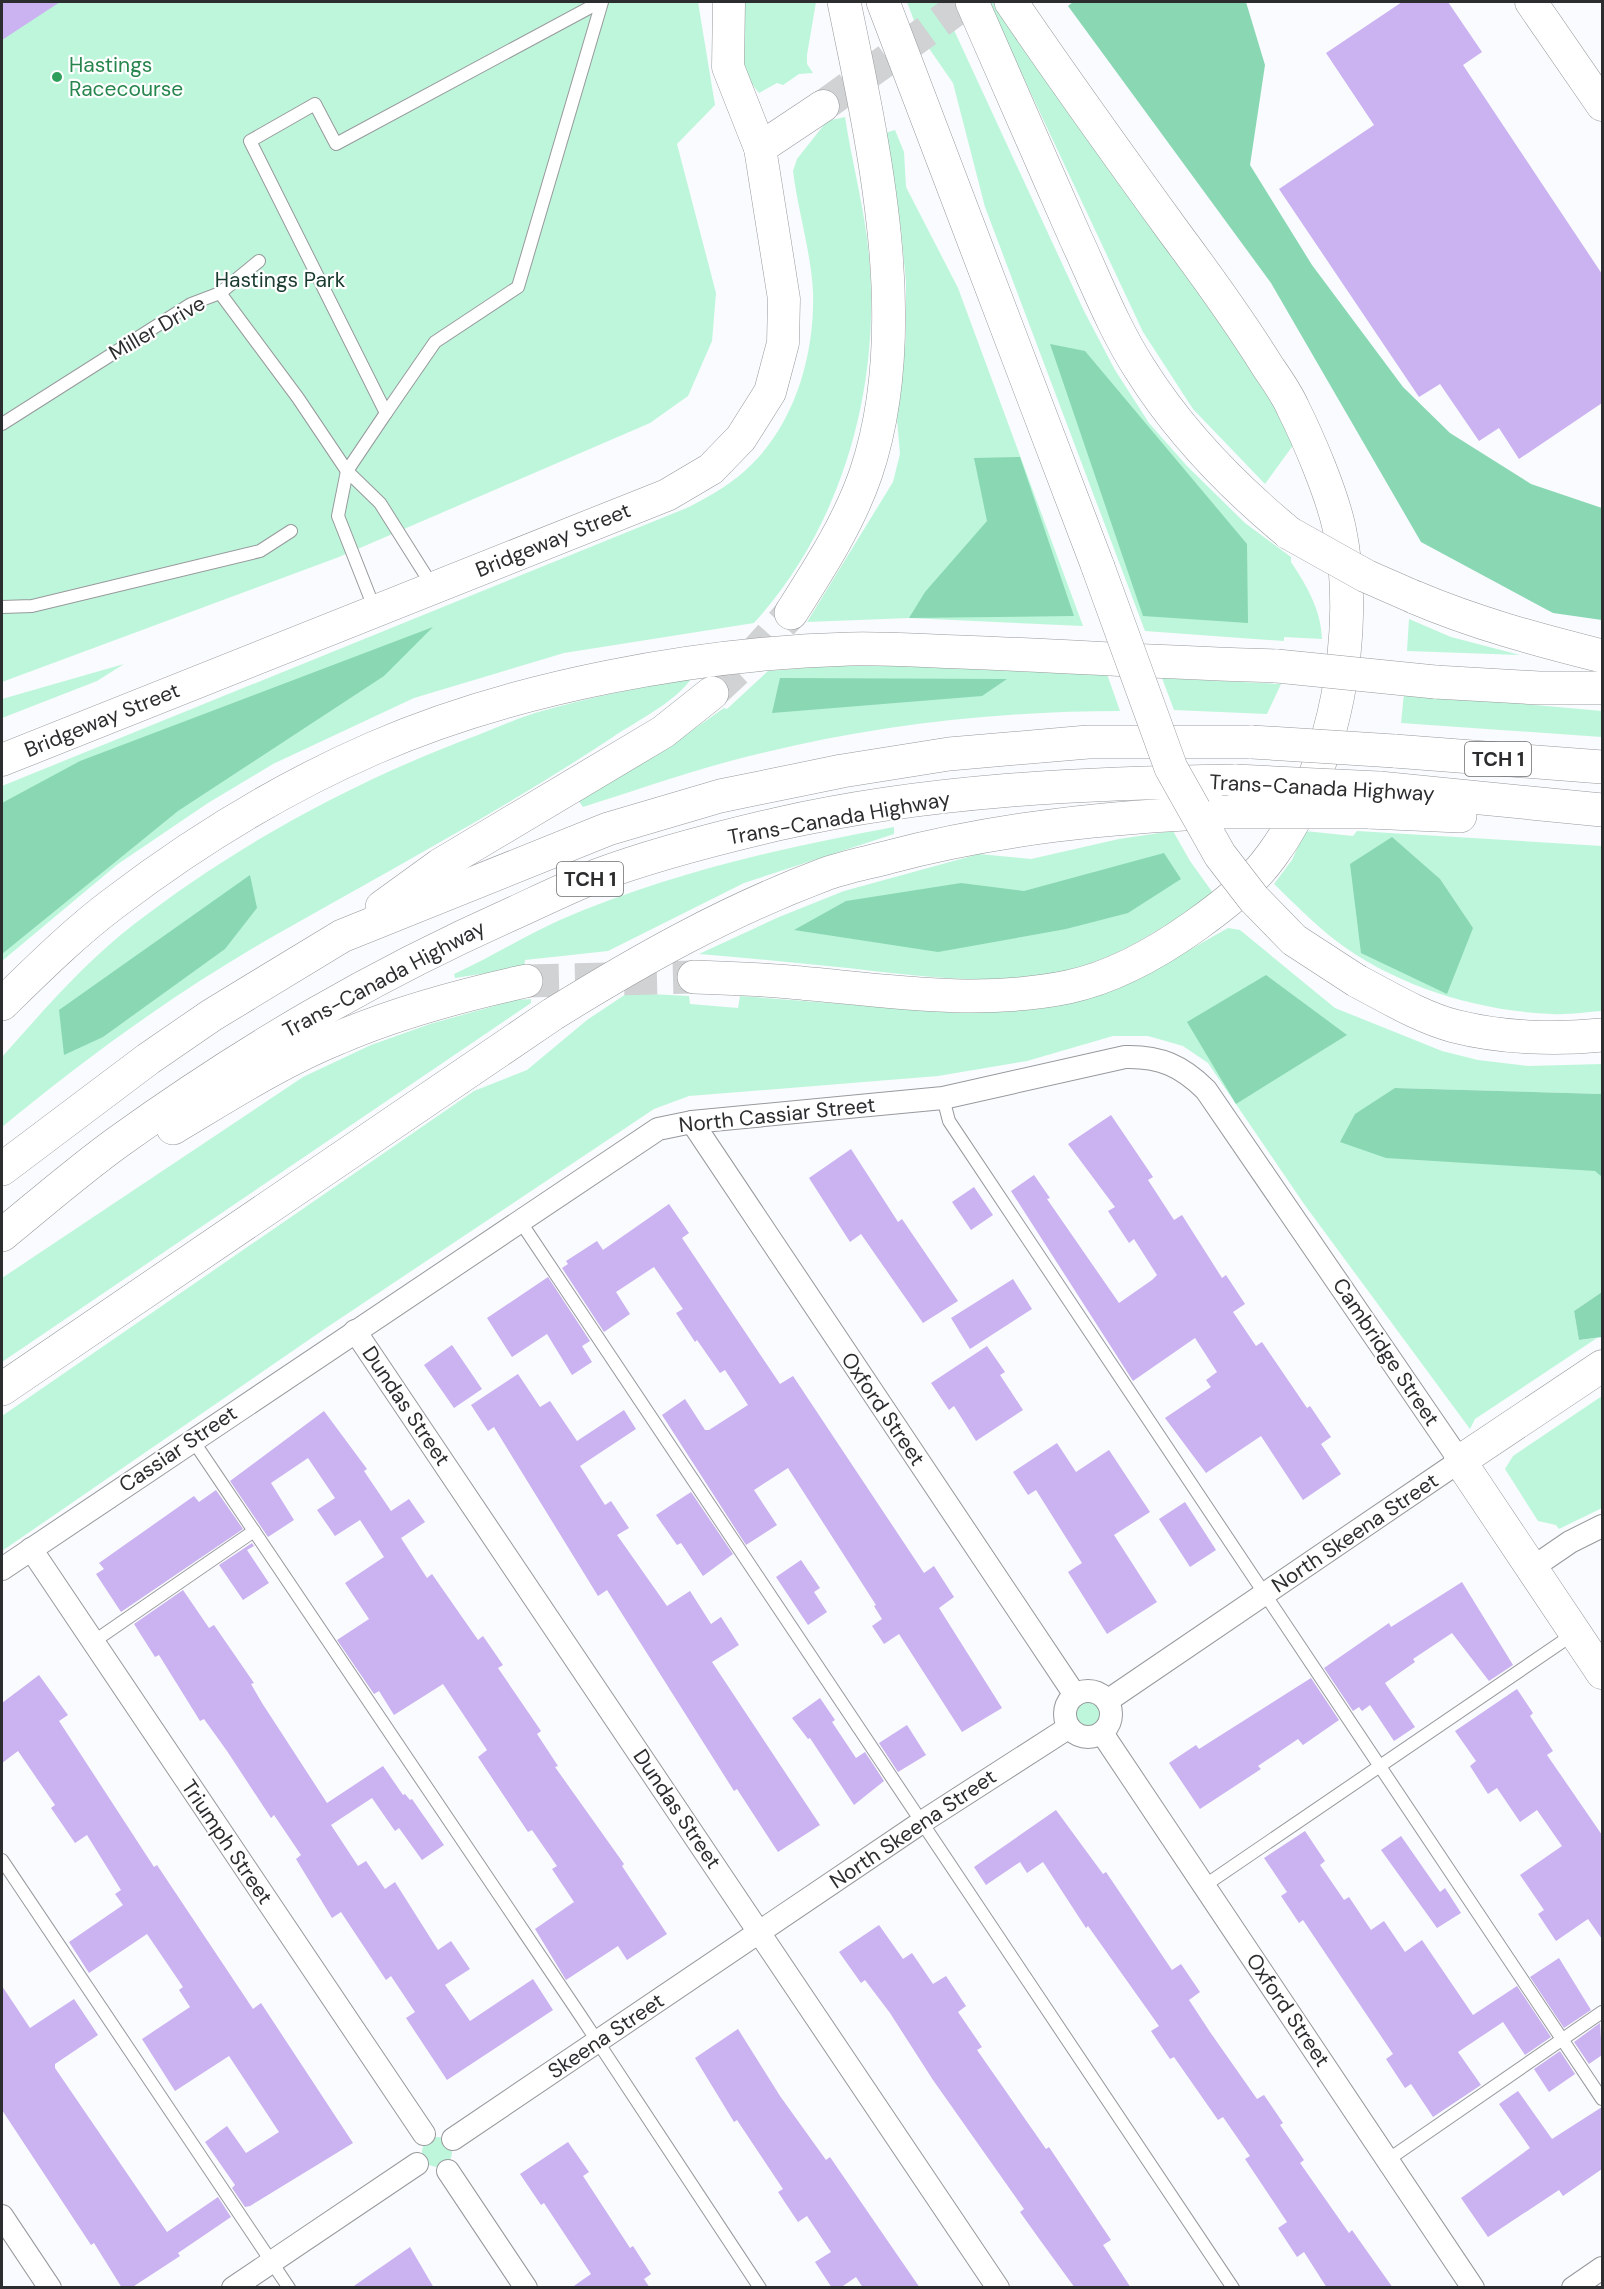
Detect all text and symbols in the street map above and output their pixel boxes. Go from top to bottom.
place label: Hastings Racecourse [69,51,183,103]
marker: Hastings Racecourse [50,70,64,84]
park label: Hastings Park [215,266,346,294]
street label: Miller Drive [104,289,210,367]
street label: Bridgeway Street [471,496,635,584]
street label: Bridgeway Street [20,676,184,764]
road number: TCH 1 [1465,742,1531,776]
street label: Trans-Canada Highway [1209,768,1436,808]
street label: Trans-Canada Highway [726,785,953,851]
road number: TCH 1 [557,862,623,896]
street label: Trans-Canada Highway [278,914,490,1044]
street label: North Cassiar Street [677,1091,877,1139]
street label: Cambridge Street [1326,1273,1446,1431]
street label: Dundas Street [356,1341,456,1471]
street label: Oxford Street [835,1347,931,1471]
street label: Cassiar Street [113,1399,243,1499]
street label: North Skeena Street [1266,1467,1444,1599]
street label: Dundas Street [627,1744,727,1874]
street label: North Skeena Street [824,1763,1002,1895]
street label: Triumph Street [175,1774,279,1910]
street label: Oxford Street [1240,1948,1336,2072]
street label: Skeena Street [542,1987,670,2085]

